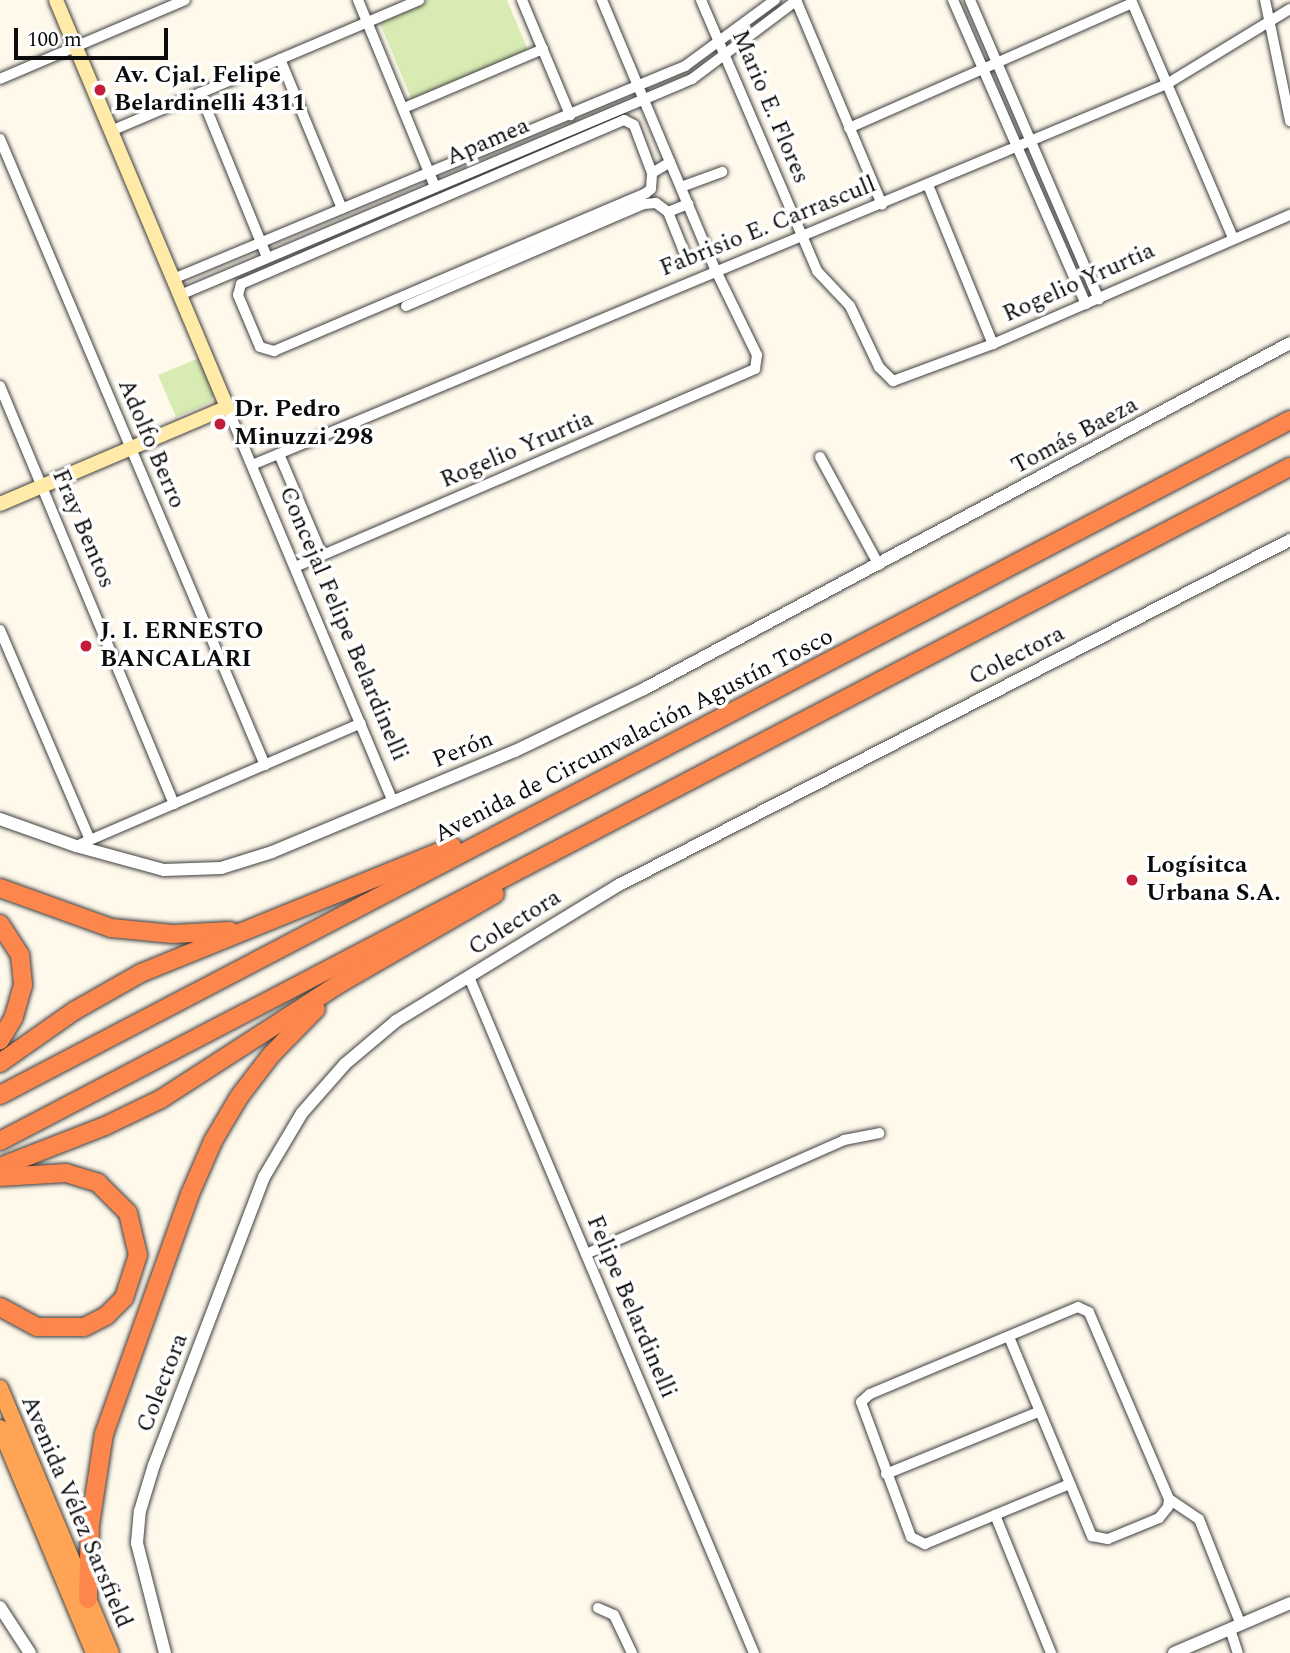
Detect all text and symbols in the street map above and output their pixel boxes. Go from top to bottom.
scale bar [18,14,172,58]
text: 100 m [27,24,82,56]
street label: Mario E. Flores [725,26,815,188]
place label: Av. Cjal. Felipe Belardinelli 4311 [114,62,306,118]
marker: Av. Cjal. Felipe Belardinelli 4311 [92,82,108,98]
street label: Apamea [442,112,534,172]
street label: Fabrisio E. Carrascull [656,170,880,284]
street label: Rogelio Yrurtia [999,237,1159,329]
street label: Adolfo Berro [111,375,191,513]
street label: Tomás Baeza [1007,391,1143,481]
place label: Dr. Pedro Minuzzi 298 [234,396,373,452]
street label: Rogelio Yrurtia [436,405,598,495]
marker: Dr. Pedro Minuzzi 298 [212,416,228,432]
street label: Fray Bentos [45,465,121,593]
street label: Concejal Felipe Belardinelli [272,482,414,766]
place label: J. I. ERNESTO BANCALARI [100,618,263,674]
street label: Colectora [964,620,1070,692]
street label: Avenida de Circunvalación Agustín Tosco [430,622,838,850]
marker: J. I. ERNESTO BANCALARI [78,638,94,654]
street label: Perón [428,725,498,775]
place label: Logísitca Urbana S.A. [1146,852,1281,908]
marker: Logísitca Urbana S.A. [1124,872,1140,888]
street label: Colectora [463,883,567,963]
street label: Felipe Belardinelli [580,1211,682,1403]
street label: Colectora [131,1330,195,1436]
street label: Avenida Vélez Sarsfield [14,1391,138,1633]

